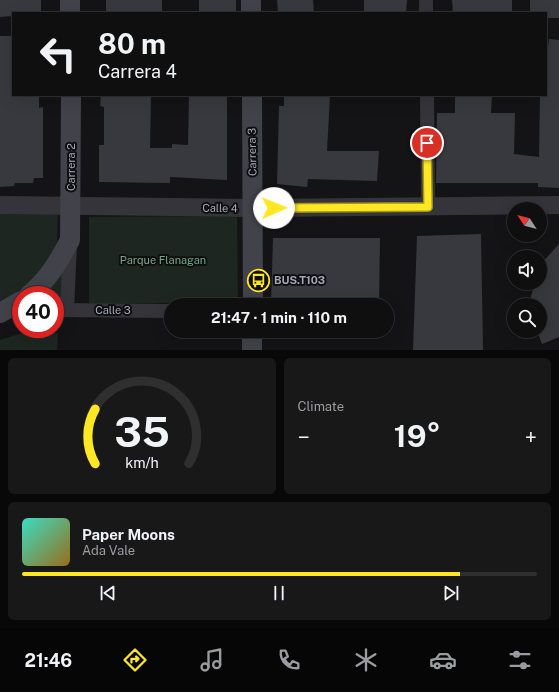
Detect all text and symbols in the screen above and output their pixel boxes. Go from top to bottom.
text: 80 m [98,27,166,60]
icon: left [32,28,84,80]
text: Carrera 4 [98,61,177,82]
pin [410,126,444,160]
street label: Carrera 3 [246,128,258,176]
icon: arrive [416,132,438,154]
street label: Carrera 2 [65,143,77,191]
position arrow [253,187,295,229]
street label: Calle 4 [202,202,238,214]
north arrow [507,202,547,242]
map controls [507,202,547,338]
button: sound [507,250,547,290]
park label: Parque Flanagan [120,254,206,266]
bus stop icon: BUS.T103 [245,267,271,293]
place label: BUS.T103 [274,274,325,286]
speed limit sign: 40 [12,286,64,338]
button: search [507,298,547,338]
street label: Calle 3 [95,304,131,316]
text: 21:47 · 1 min · 110 m [211,309,347,326]
text: Climate [298,399,344,414]
text: 35 [114,407,170,456]
text: 19° [394,418,441,454]
text: − [298,424,310,450]
text: + [525,424,537,450]
text: km/h [125,454,159,471]
text: Paper Moons [82,526,175,543]
text: Ada Vale [82,543,135,558]
icon: previous [97,582,119,604]
icon: pause [268,582,290,604]
icon: next [440,582,462,604]
icon: directions [121,646,149,674]
icon: music [198,646,226,674]
icon: phone [275,646,303,674]
icon: climate [352,646,380,674]
icon: car [429,646,457,674]
icon: filters [506,646,534,674]
text: 21:46 [25,650,72,671]

